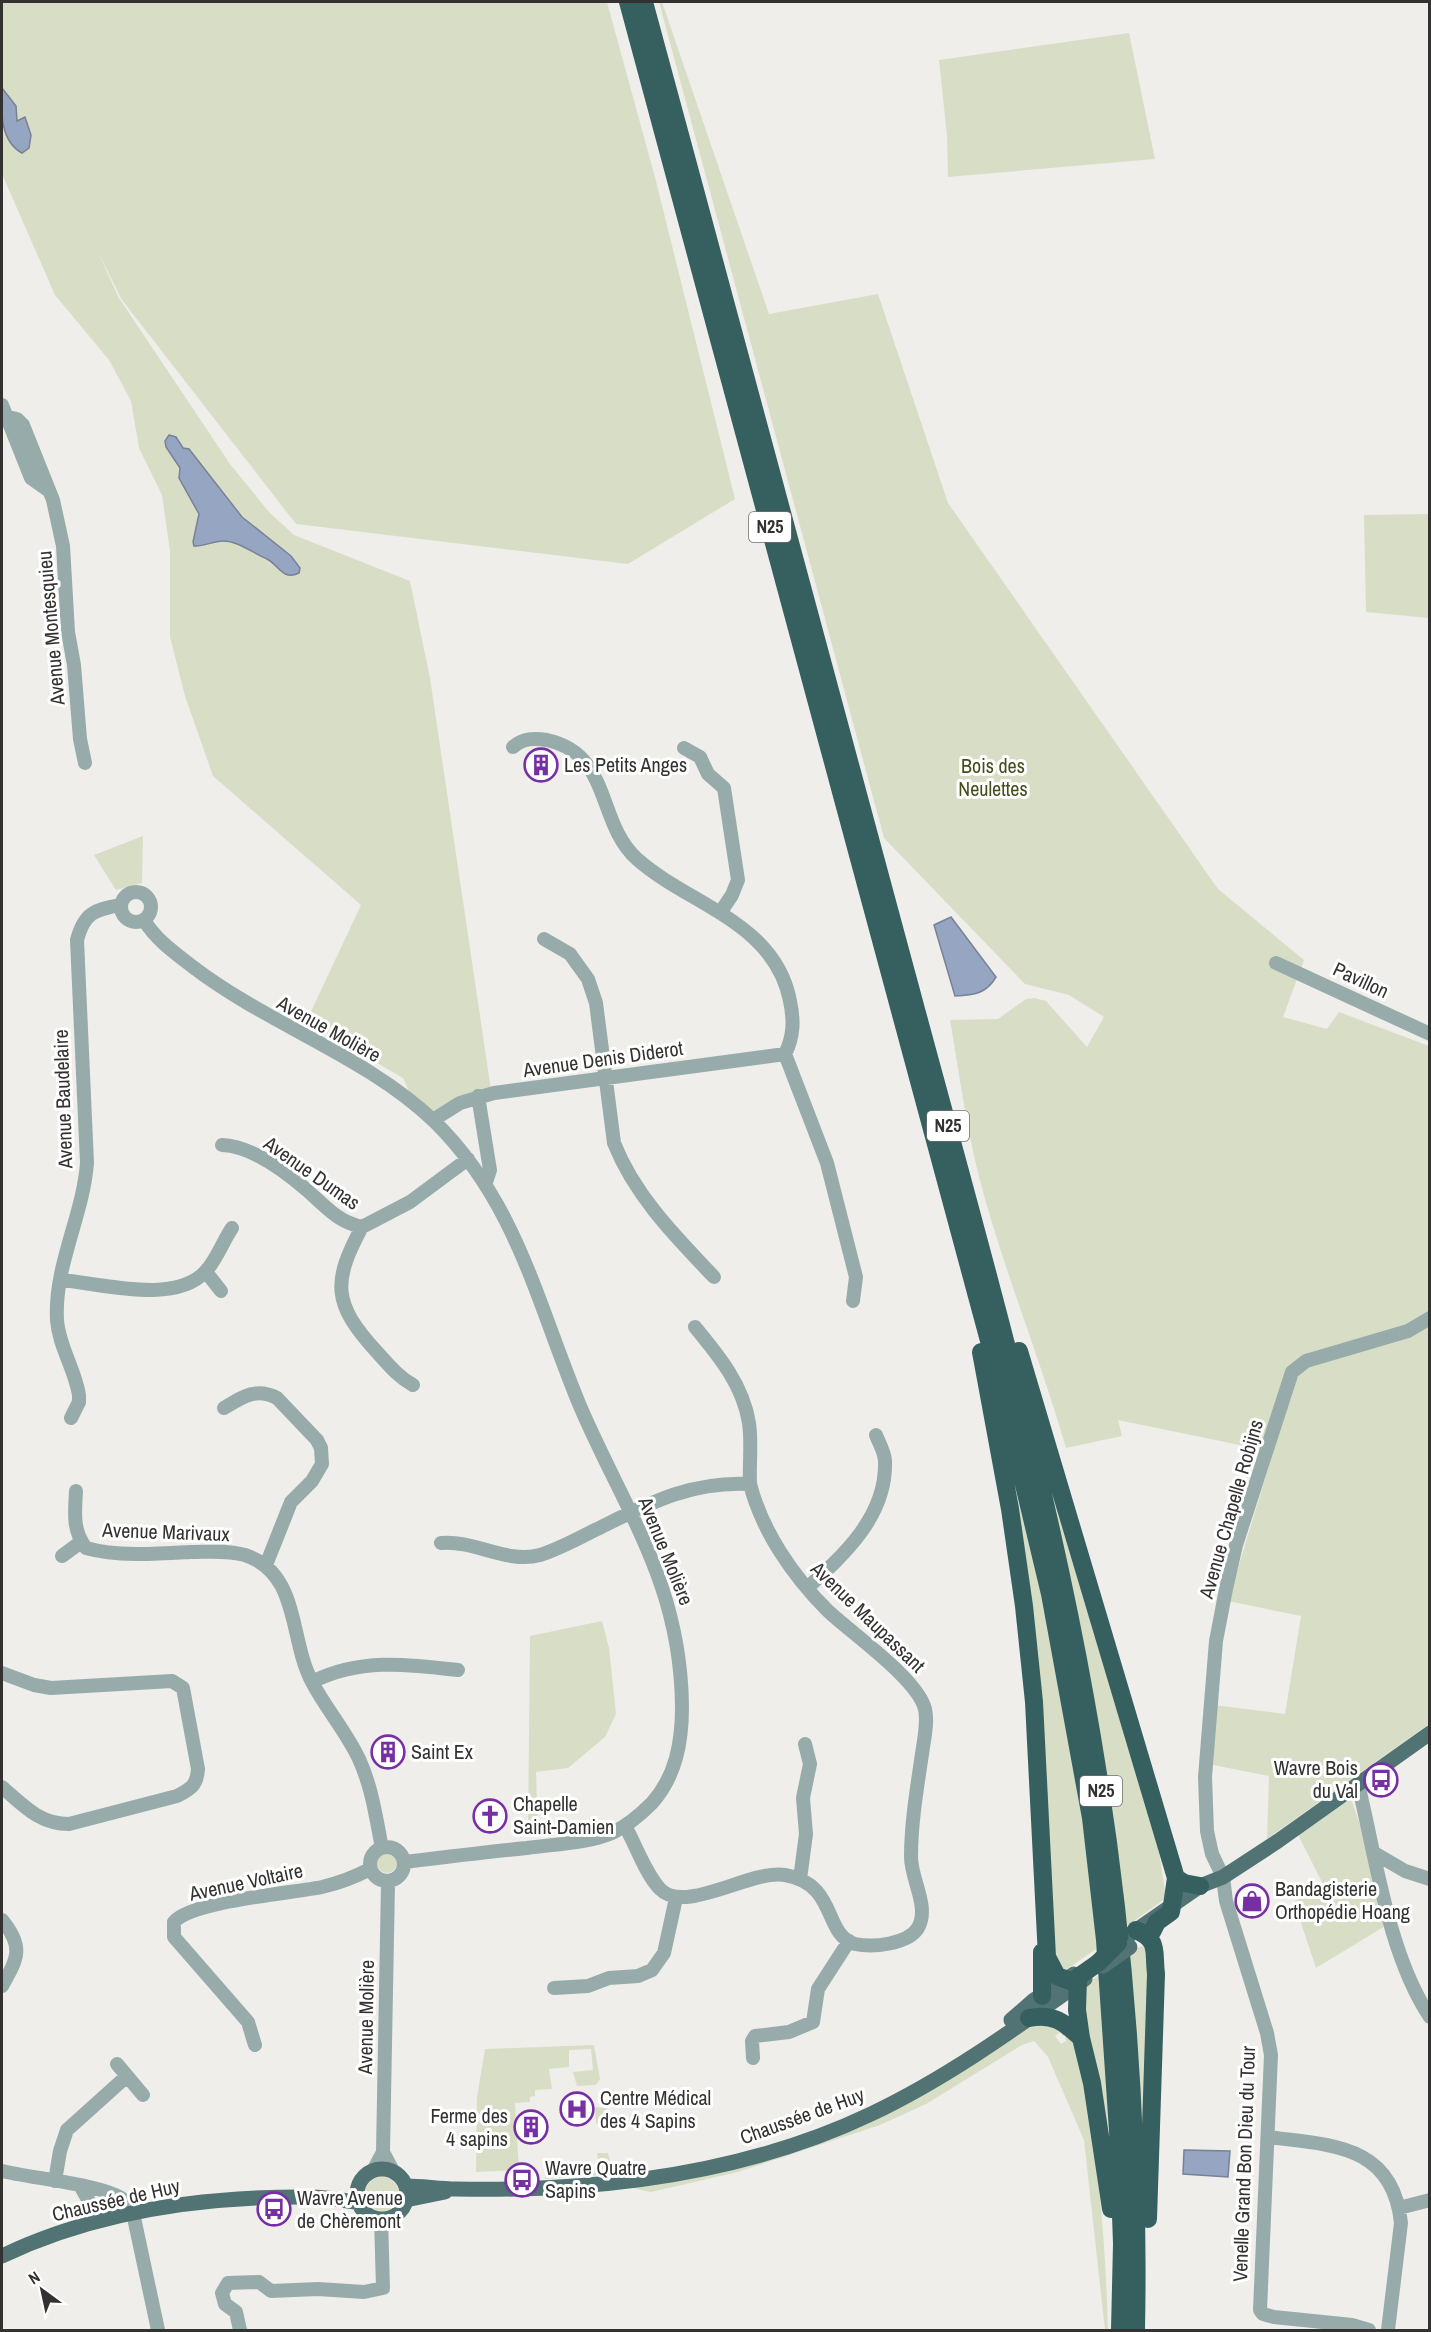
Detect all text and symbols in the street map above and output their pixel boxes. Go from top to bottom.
road number: N25 [749,512,791,542]
street label: Avenue Montesquieu [30,550,71,707]
building icon: Les Petits Anges [523,747,559,783]
place label: Les Petits Anges [564,751,687,778]
park label: Bois des Neulettes [958,752,1028,802]
street label: Pavillon [1329,955,1393,1004]
street label: Avenue Molière [272,988,386,1068]
street label: Avenue Baudelaire [47,1029,78,1170]
street label: Avenue Denis Diderot [520,1034,685,1083]
road number: N25 [927,1111,969,1141]
street label: Avenue Dumas [258,1129,366,1216]
street label: Avenue Chapelle Robijns [1192,1416,1269,1602]
street label: Avenue Molière [632,1492,700,1609]
street label: Avenue Marivaux [101,1516,231,1547]
street label: Avenue Maupassant [805,1554,932,1678]
building icon: Saint Ex [370,1734,406,1770]
place label: Saint Ex [411,1738,474,1765]
place label: Wavre Bois du Val [1274,1754,1358,1804]
bus stop icon: Wavre Bois du Val [1363,1762,1399,1798]
road number: N25 [1080,1776,1122,1806]
place label: Chapelle Saint-Damien [513,1790,614,1840]
church icon: Chapelle Saint-Damien [472,1798,508,1834]
street label: Avenue Voltaire [186,1856,305,1907]
place label: Bandagisterie Orthopédie Hoang [1275,1875,1410,1925]
shop icon: Bandagisterie Orthopédie Hoang [1234,1883,1270,1919]
street label: Avenue Molière [351,1959,380,2076]
street label: Venelle Grand Bon Dieu du Tour [1226,2045,1261,2282]
street label: Chaussée de Huy [736,2080,868,2151]
place label: Centre Médical des 4 Sapins [600,2084,711,2134]
hospital icon: Centre Médical des 4 Sapins [559,2091,595,2127]
place label: Ferme des 4 sapins [430,2102,508,2152]
building icon: Ferme des 4 sapins [513,2109,549,2145]
place label: Wavre Quatre Sapins [545,2154,646,2204]
bus stop icon: Wavre Quatre Sapins [504,2162,540,2198]
street label: Chaussée de Huy [49,2172,183,2227]
place label: Wavre Avenue de Chèremont [297,2184,403,2234]
bus stop icon: Wavre Avenue de Chèremont [256,2191,292,2227]
north arrow [12,2260,72,2320]
text: N [24,2266,44,2289]

